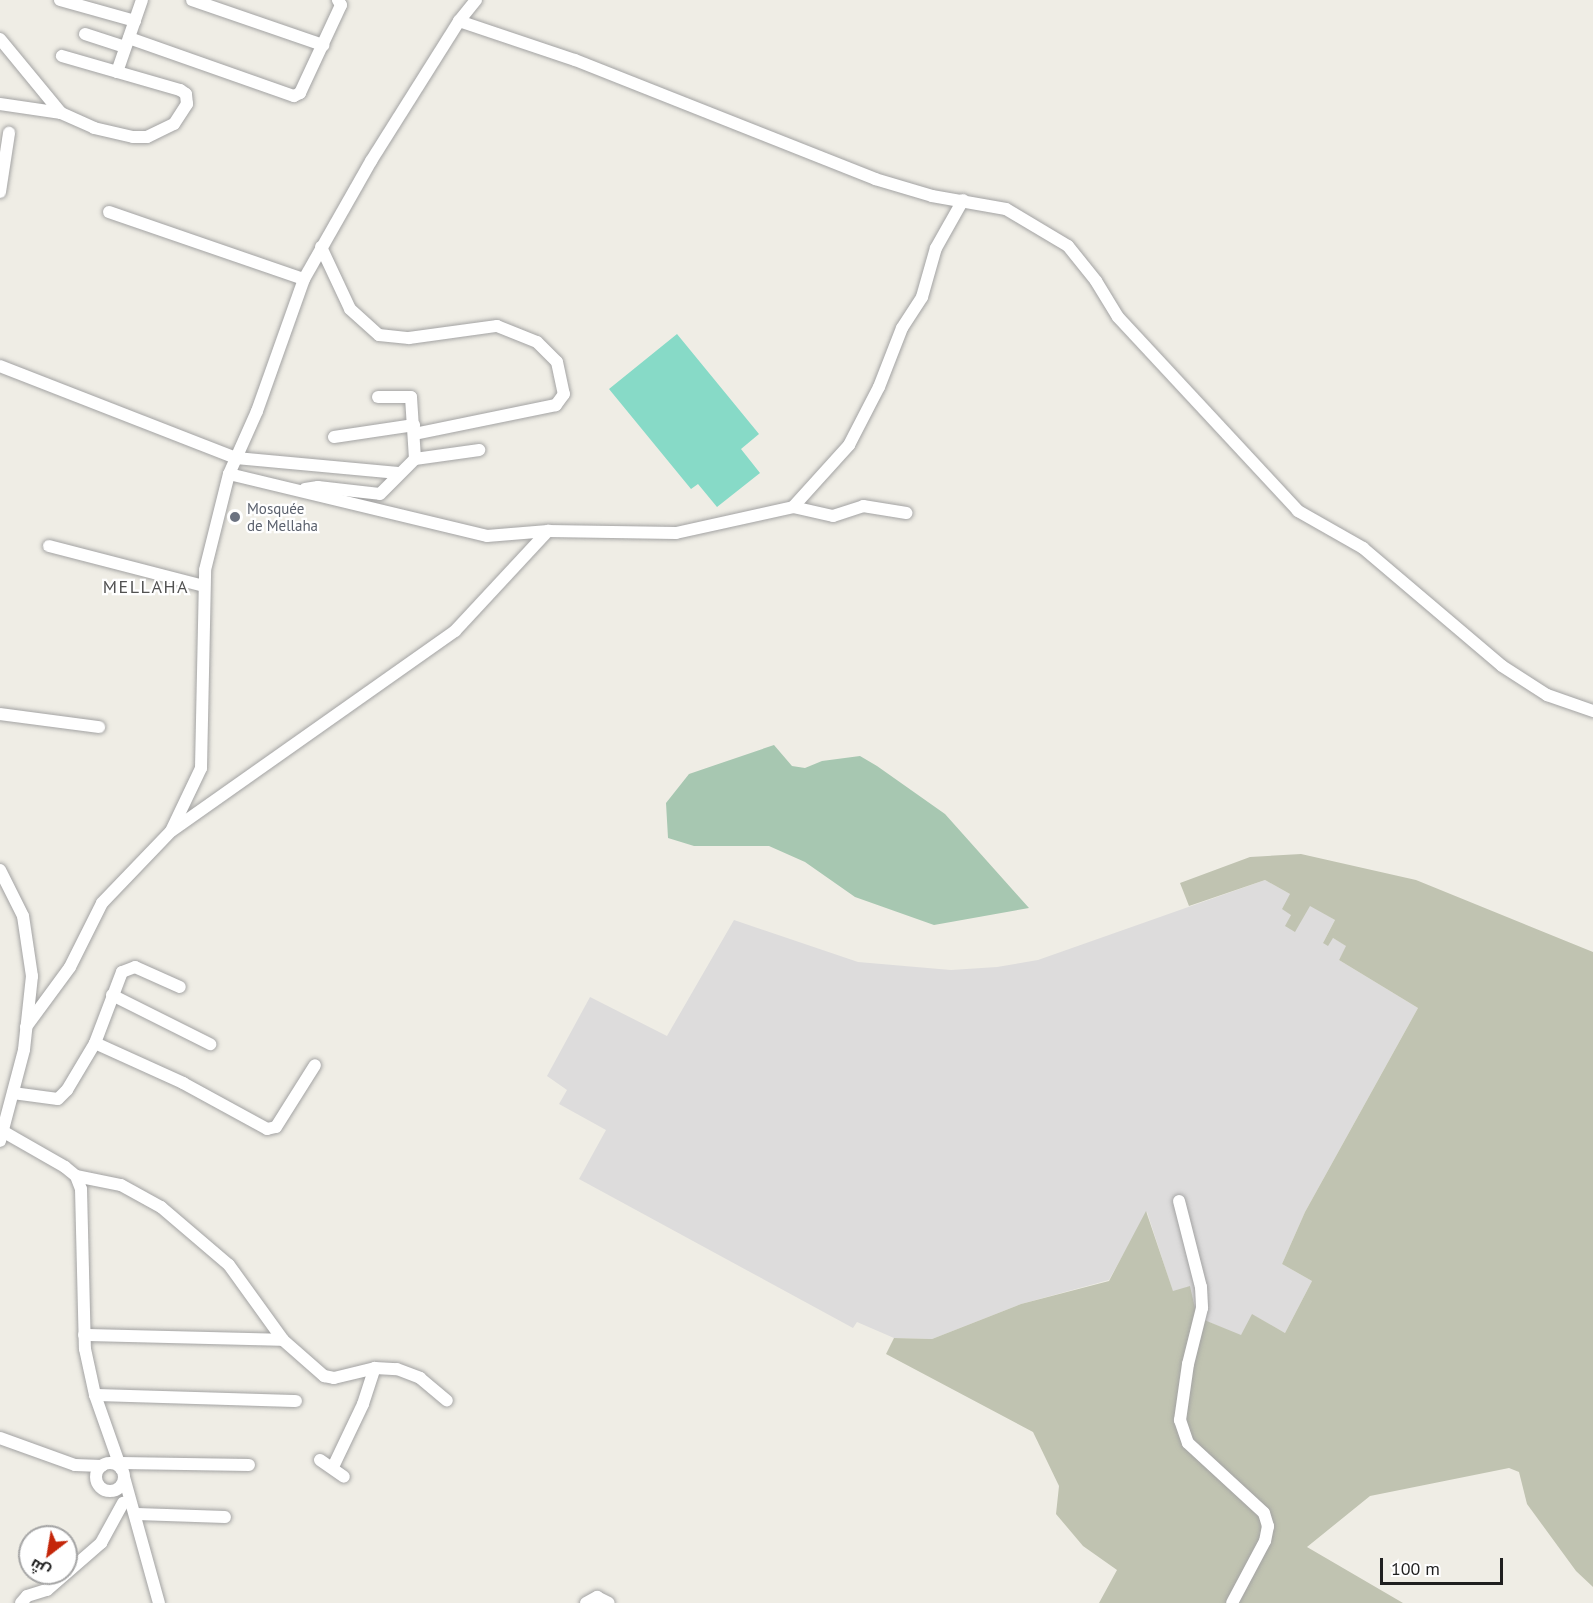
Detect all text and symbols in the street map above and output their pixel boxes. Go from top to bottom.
place label: Mosquée de Mellaha [247,499,318,534]
marker: Mosquée de Mellaha [228,510,242,524]
district label: MELLAHA [103,576,189,598]
north arrow [18,1525,78,1585]
scale bar [1383,1546,1506,1584]
text: ش [26,1555,54,1583]
text: 100 m [1391,1557,1440,1580]

